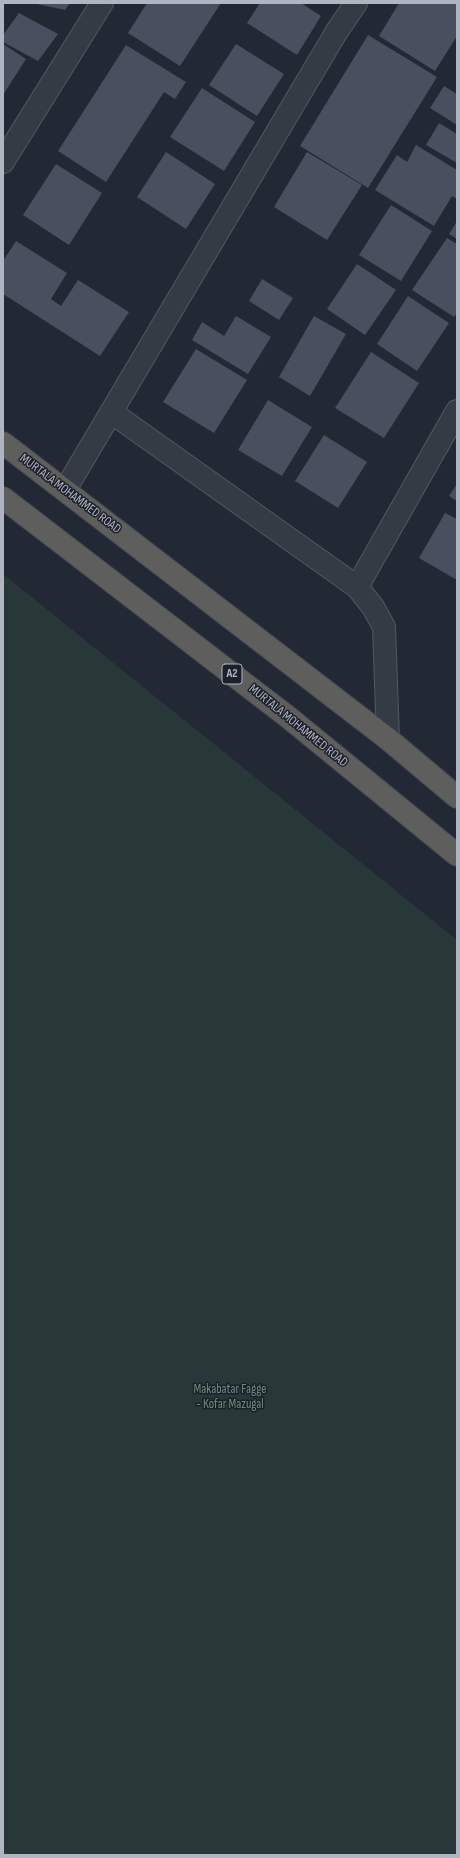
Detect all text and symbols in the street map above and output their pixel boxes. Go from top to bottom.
street label: MURTALA MOHAMMED ROAD [16,451,124,537]
road number: A2 [222,664,242,684]
street label: MURTALA MOHAMMED ROAD [245,681,351,771]
park label: Makabatar Fagge - Kofar Mazugal [193,1382,267,1413]

